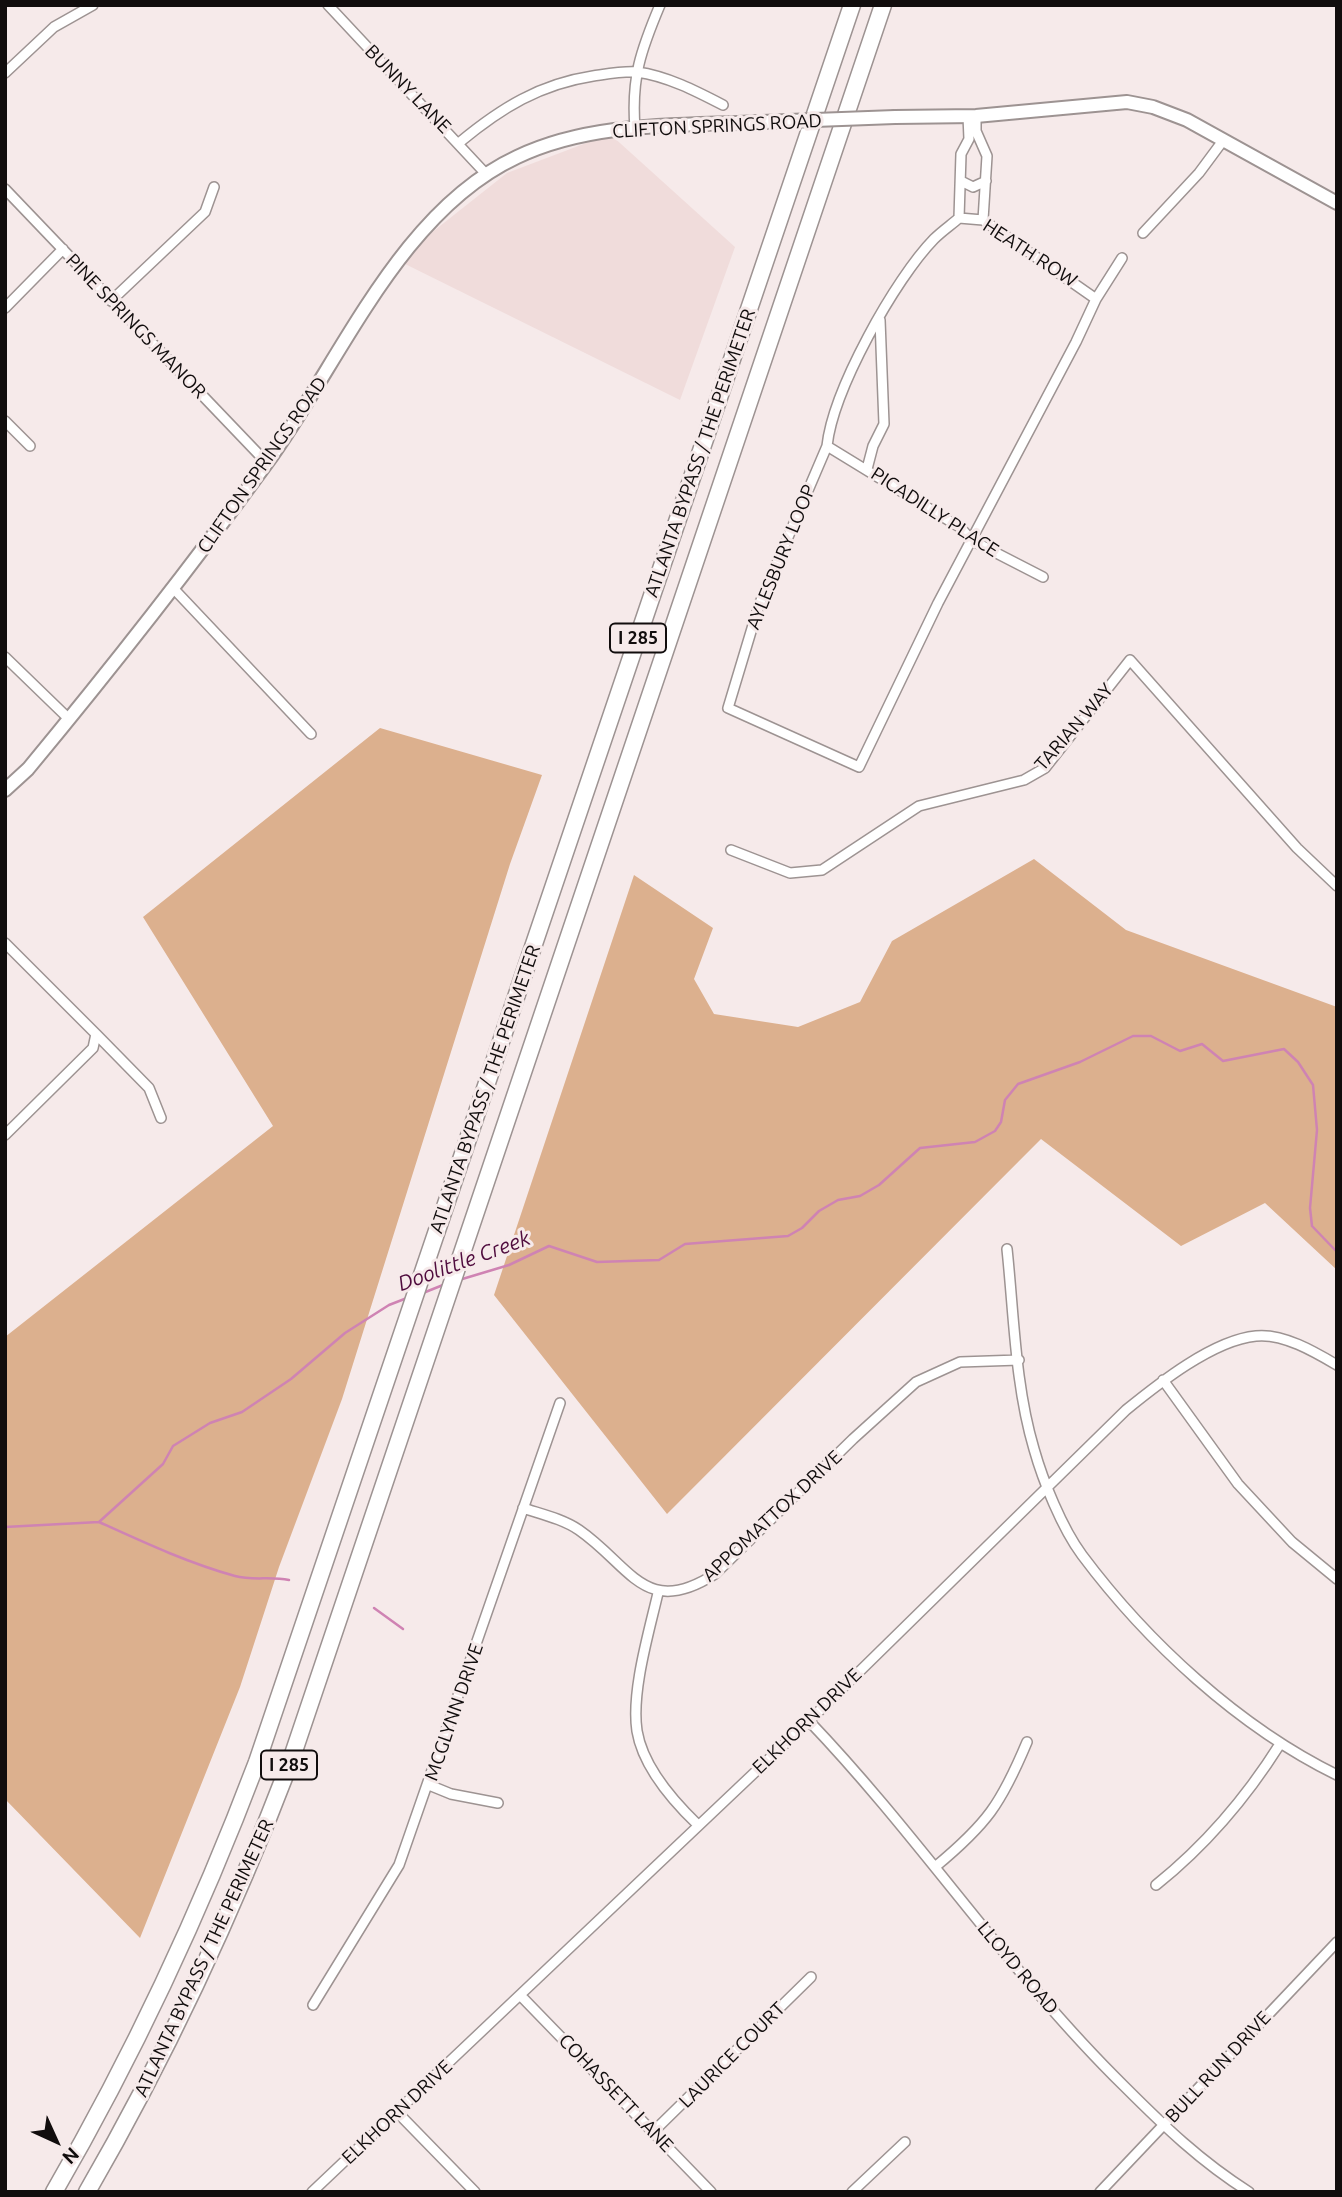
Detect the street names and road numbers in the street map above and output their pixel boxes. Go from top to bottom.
street label: BUNNY LANE [360,40,456,138]
street label: CLIFTON SPRINGS ROAD [612,109,822,143]
street label: HEATH ROW [979,214,1081,292]
street label: PINE SPRINGS MANOR [61,249,211,403]
street label: ATLANTA BYPASS / THE PERIMETER [640,306,760,600]
street label: CLIFTON SPRINGS ROAD [192,372,332,558]
street label: PICADILLY PLACE [867,462,1003,562]
street label: AYLESBURY LOOP [742,481,820,633]
road number: I 285 [610,624,666,652]
street label: TARIAN WAY [1030,679,1118,775]
street label: ATLANTA BYPASS / THE PERIMETER [425,942,545,1236]
street label: APPOMATTOX DRIVE [698,1446,846,1586]
street label: MCGLYNN DRIVE [420,1640,488,1784]
street label: ELKHORN DRIVE [748,1663,866,1779]
road number: I 285 [261,1750,317,1780]
street label: ATLANTA BYPASS / THE PERIMETER [130,1816,278,2100]
street label: LLOYD ROAD [973,1917,1063,2019]
street label: LAURICE COURT [674,1997,790,2113]
street label: BULL RUN DRIVE [1160,2006,1276,2128]
street label: COHASSETT LANE [554,2029,678,2157]
street label: ELKHORN DRIVE [337,2055,457,2169]

